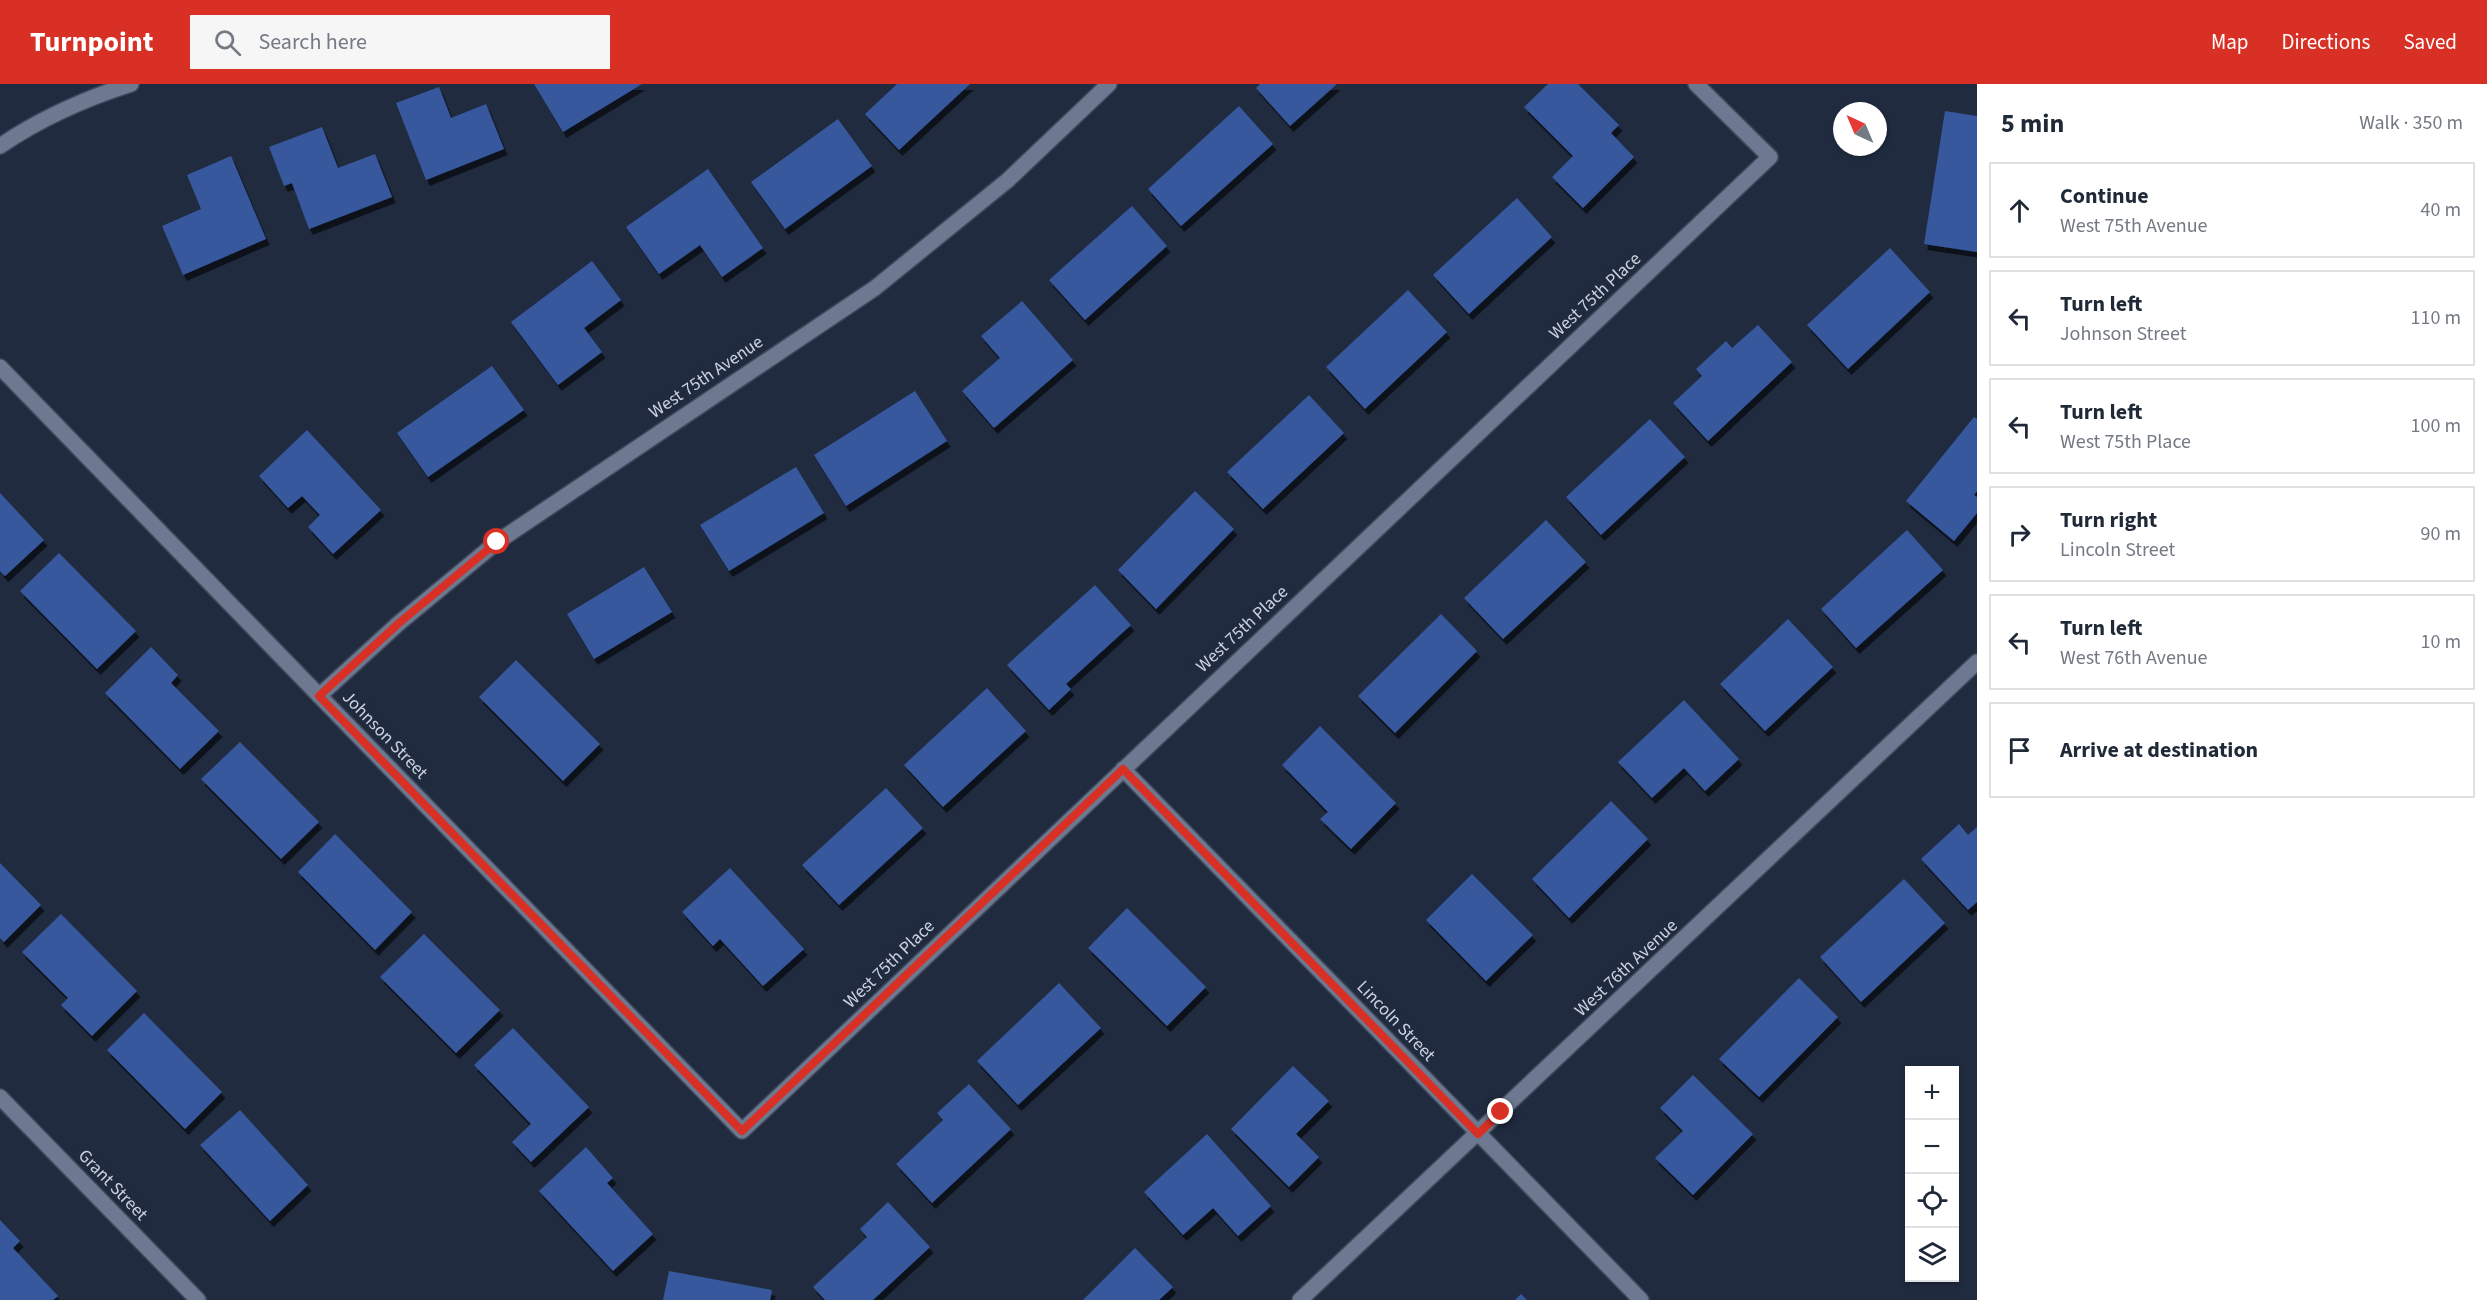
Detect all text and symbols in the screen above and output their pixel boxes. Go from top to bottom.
search box [190,15,610,69]
text: Turnpoint [30,22,154,62]
icon: search [211,26,244,59]
text: Search here [259,26,367,58]
text: Map [2211,27,2249,57]
text: Directions [2282,27,2370,57]
text: Saved [2403,27,2457,57]
north arrow [1833,102,1887,156]
text: 5 min [2001,105,2064,142]
text: Walk · 350 m [2359,109,2463,137]
text: Continue [2060,180,2149,212]
icon: ahead [2003,194,2036,227]
text: 40 m [2421,196,2461,224]
text: West 75th Avenue [2060,212,2208,240]
street label: West 75th Place [1543,247,1647,345]
text: Turn left [2060,288,2142,320]
icon: left [2003,302,2036,335]
text: 110 m [2411,304,2461,332]
text: Johnson Street [2060,320,2187,348]
street label: West 75th Avenue [644,329,768,424]
text: Turn left [2060,396,2142,428]
icon: left [2003,410,2036,443]
text: 100 m [2411,412,2461,440]
text: West 75th Place [2060,428,2191,456]
text: Turn right [2060,504,2157,536]
icon: right [2003,518,2036,551]
text: 90 m [2421,520,2461,548]
route start [483,528,509,554]
text: Lincoln Street [2060,536,2175,564]
street label: West 75th Place [1190,580,1294,678]
text: Turn left [2060,612,2142,644]
icon: left [2003,626,2036,659]
text: 10 m [2421,628,2461,656]
text: West 76th Avenue [2060,644,2208,672]
street label: Johnson Street [336,685,434,785]
icon: arrive [2003,734,2036,767]
text: Arrive at destination [2060,734,2258,766]
street label: West 75th Place [838,914,940,1014]
street label: West 76th Avenue [1569,914,1683,1022]
street label: Lincoln Street [1351,975,1441,1067]
map controls [1905,1066,1959,1282]
button: + [1905,1066,1959,1120]
route end [1487,1098,1513,1124]
button: − [1905,1120,1959,1174]
street label: Grant Street [73,1144,153,1226]
button: locate [1905,1174,1959,1228]
button: layers [1905,1228,1959,1282]

